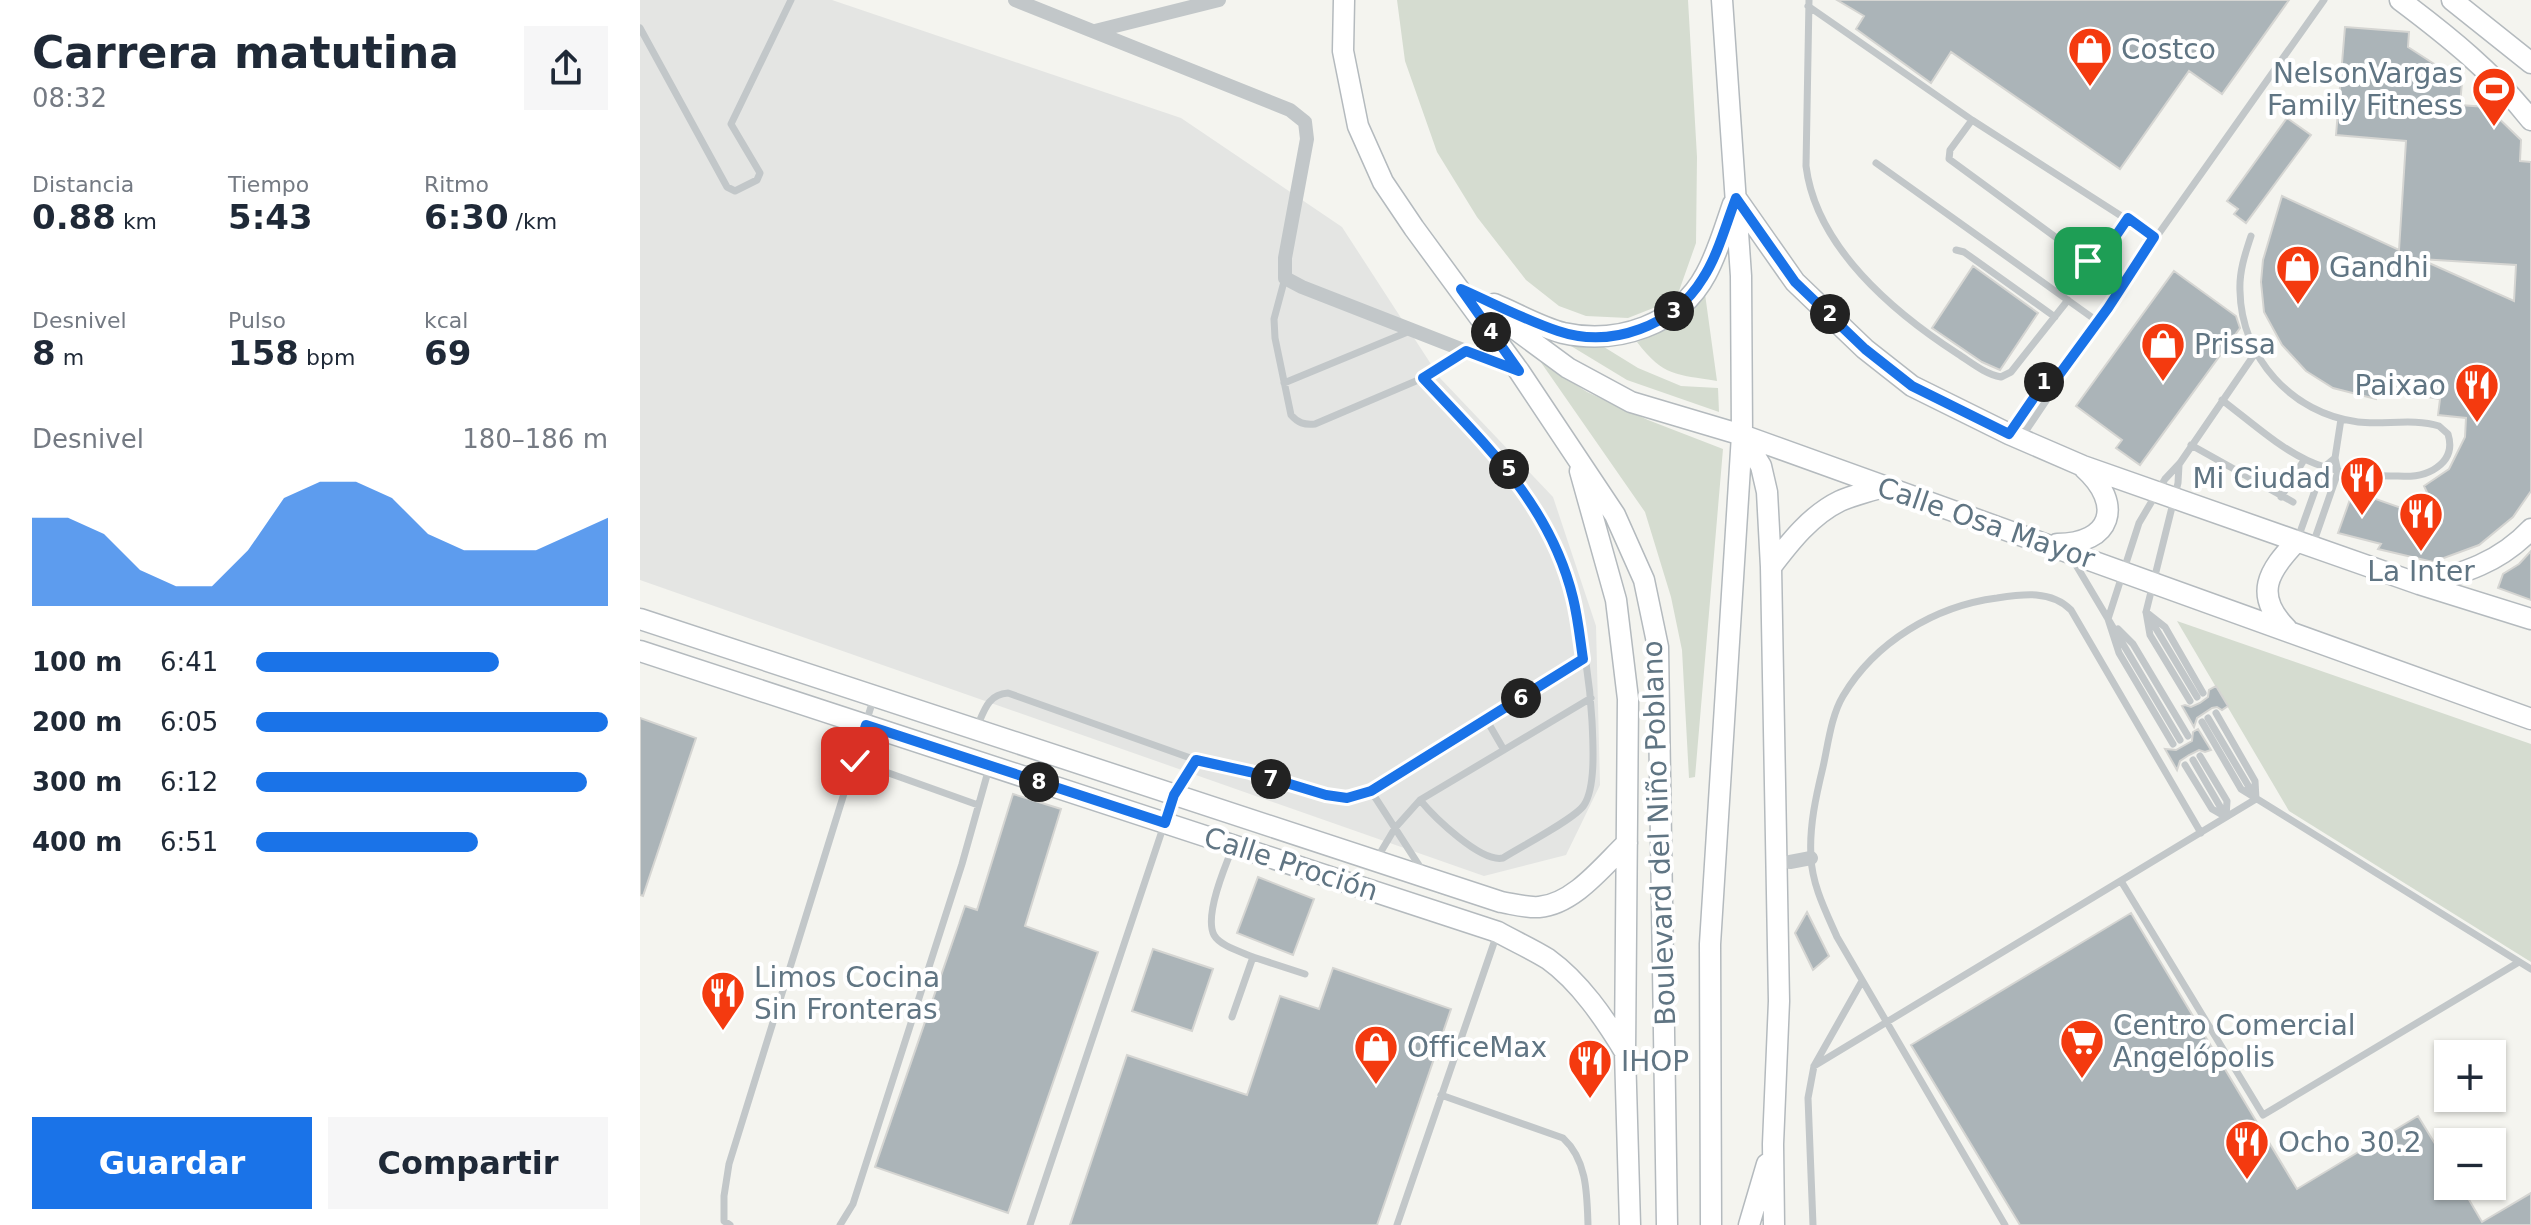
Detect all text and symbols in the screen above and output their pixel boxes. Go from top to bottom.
shop icon: Costco [2066,25,2114,88]
button: share [524,26,608,110]
text: Carrera matutina [32,27,459,78]
place label: Costco [2121,33,2216,66]
place label: NelsonVargas Family Fitness [2267,57,2463,122]
sports icon: NelsonVargas Family Fitness [2470,65,2518,128]
text: 08:32 [32,83,107,113]
text: Distancia [32,172,134,197]
text: Tiempo [228,172,309,197]
text: Ritmo [424,172,489,197]
text: 0.88 [32,197,116,237]
text: 5:43 [228,197,313,237]
text: 6:30 [424,197,509,237]
text: km [116,209,157,234]
text: /km [509,209,557,234]
pin [2054,227,2122,295]
icon: arrive [2066,239,2110,283]
shop icon: Gandhi [2274,243,2322,306]
place label: Gandhi [2329,251,2429,284]
pin: 3 [1654,291,1694,331]
pin: 2 [1810,294,1850,334]
text: 3 [1666,298,1682,323]
text: 2 [1822,301,1838,326]
text: Desnivel [32,308,127,333]
text: Pulso [228,308,286,333]
text: kcal [424,308,468,333]
pin: 4 [1471,312,1511,352]
text: 4 [1483,319,1499,344]
shop icon: Prissa [2139,320,2187,383]
place label: Prissa [2194,328,2276,361]
text: 8 [32,333,56,373]
text: 158 [228,333,299,373]
text: 69 [424,333,471,373]
text: m [56,345,84,370]
text: bpm [299,345,355,370]
restaurant icon: Paixao [2453,361,2501,424]
pin: 1 [2024,362,2064,402]
text: 1 [2036,369,2052,394]
place label: Paixao [2355,369,2446,402]
text: Desnivel [32,424,144,454]
text: 180–186 m [462,424,608,454]
pin: 5 [1489,449,1529,489]
restaurant icon: Mi Ciudad [2338,454,2386,517]
text: 5 [1501,456,1517,481]
place label: Mi Ciudad [2192,462,2331,495]
street label: Calle Osa Mayor [1873,470,2099,576]
restaurant icon: La Inter [2397,490,2445,553]
place label: La Inter [2367,555,2475,588]
street label: Boulevard del Niño Poblano [1636,640,1682,1026]
text: 100 m [32,647,122,677]
text: 6:41 [160,647,218,677]
pin: 6 [1501,678,1541,718]
text: 6 [1513,685,1529,710]
text: 200 m [32,707,122,737]
text: 6:05 [160,707,218,737]
pin [821,727,889,795]
icon: check [833,739,877,783]
pin: 7 [1251,759,1291,799]
pin: 8 [1019,762,1059,802]
text: 7 [1263,766,1279,791]
text: 300 m [32,767,122,797]
text: 6:12 [160,767,218,797]
text: 8 [1031,769,1047,794]
street label: Calle Proción [1200,820,1382,908]
text: 400 m [32,827,122,857]
text: 6:51 [160,827,218,857]
place label: Limos Cocina Sin Fronteras [754,961,940,1026]
restaurant icon: Limos Cocina Sin Fronteras [699,969,747,1032]
place label: Centro Comercial Angelópolis [2113,1009,2356,1074]
supermarket icon: Centro Comercial Angelópolis [2058,1017,2106,1080]
shop icon: OfficeMax [1352,1023,1400,1086]
place label: OfficeMax [1407,1031,1547,1064]
restaurant icon: IHOP [1566,1037,1614,1100]
map controls [2434,1040,2506,1200]
button: + [2434,1040,2506,1112]
place label: IHOP [1621,1045,1689,1078]
button: Guardar [32,1117,312,1209]
button: Compartir [328,1117,608,1209]
restaurant icon: Ocho 30.2 [2223,1118,2271,1181]
place label: Ocho 30.2 [2278,1126,2422,1159]
button: − [2434,1128,2506,1200]

